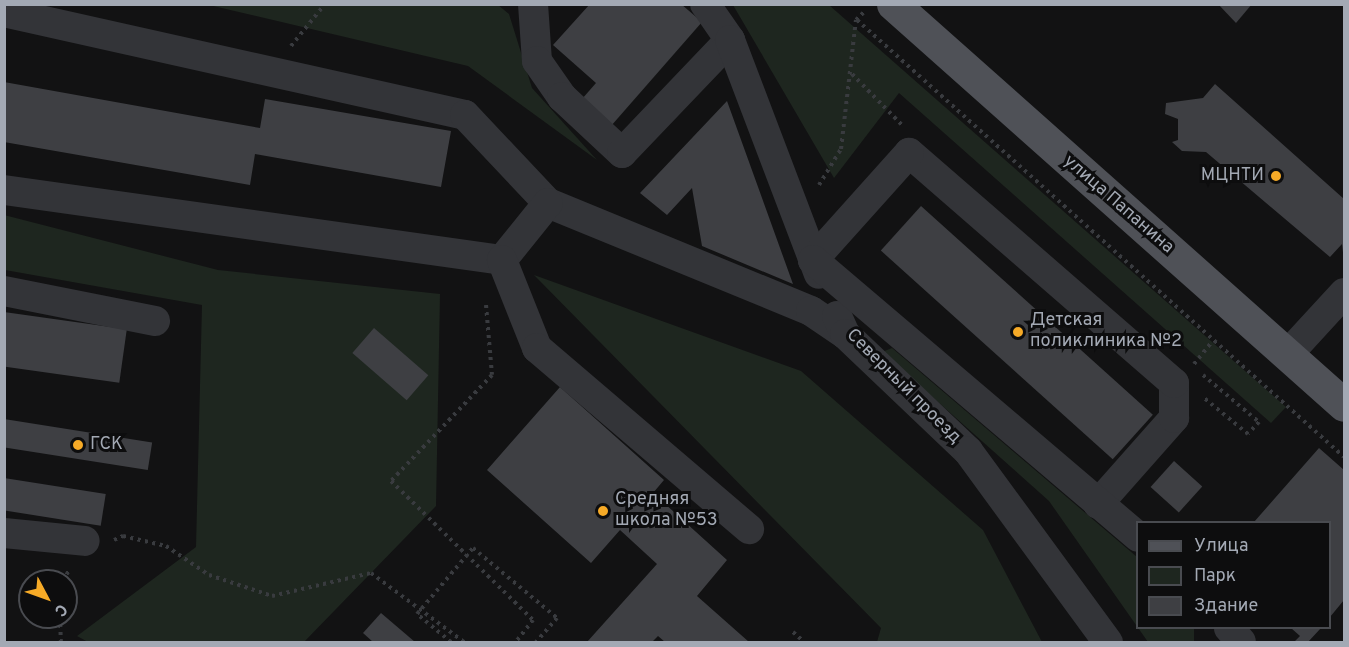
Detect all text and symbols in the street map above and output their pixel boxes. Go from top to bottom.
street label: улица Папанина [1058,151,1178,259]
place label: МЦНТИ [1201,165,1264,187]
marker: МЦНТИ [1269,169,1283,183]
place label: Детская поликлиника №2 [1030,311,1182,354]
street label: Северный проезд [841,325,965,449]
marker: Детская поликлиника №2 [1011,325,1025,339]
place label: ГСК [90,434,123,456]
marker: ГСК [71,438,85,452]
place label: Средняя школа №53 [615,490,718,532]
marker: Средняя школа №53 [596,504,610,518]
legend [1136,521,1331,629]
text: Улица [1194,535,1248,558]
text: Парк [1194,565,1236,588]
north arrow [18,569,78,629]
text: Здание [1194,595,1258,618]
text: С [49,599,71,620]

